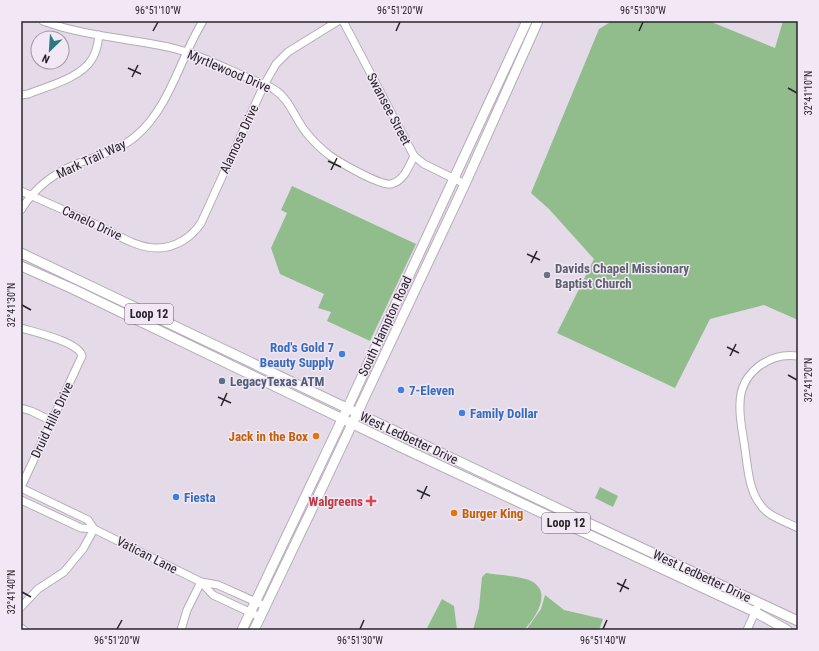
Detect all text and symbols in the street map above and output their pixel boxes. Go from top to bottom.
text: 96°51'10"W [135,5,181,16]
text: 96°51'20"W [377,5,423,16]
text: 96°51'30"W [620,5,666,16]
north arrow [30,30,70,70]
street label: Myrtlewood Drive [185,47,273,95]
text: N [40,51,52,66]
street label: Swansee Street [364,70,414,148]
text: 32°41'10"N [803,71,814,115]
street label: Alamosa Drive [217,102,261,176]
street label: Mark Trail Way [54,136,129,182]
street label: Canelo Drive [60,203,124,243]
place label: Davids Chapel Missionary Baptist Church [555,261,689,291]
marker: Davids Chapel Missionary Baptist Church [542,270,552,280]
street label: South Hampton Road [355,274,415,378]
text: 32°41'30"N [6,283,17,327]
road number: Loop 12 [125,304,173,324]
place label: Rod's Gold 7 Beauty Supply [260,340,334,370]
marker: Rod's Gold 7 Beauty Supply [337,349,347,359]
text: 32°41'20"N [803,358,814,402]
place label: LegacyTexas ATM [230,374,325,389]
marker: LegacyTexas ATM [217,376,227,386]
street label: Druid Hills Drive [28,380,76,460]
place label: 7-Eleven [409,383,454,398]
marker: 7-Eleven [396,385,406,395]
place label: Family Dollar [470,406,539,421]
marker: Family Dollar [457,408,467,418]
street label: West Ledbetter Drive [358,409,460,467]
place label: Jack in the Box [229,429,308,444]
marker: Jack in the Box [311,431,321,441]
place label: Fiesta [184,490,216,505]
marker: Fiesta [171,492,181,502]
place label: Walgreens [309,494,363,509]
marker: Walgreens [366,496,376,506]
place label: Burger King [462,506,523,521]
marker: Burger King [449,508,459,518]
road number: Loop 12 [542,513,590,533]
street label: Vatican Lane [114,533,180,577]
street label: West Ledbetter Drive [651,547,753,605]
text: 32°41'40"N [6,570,17,614]
text: 96°51'20"W [94,635,140,646]
text: 96°51'30"W [337,635,383,646]
text: 96°51'40"W [580,635,626,646]

